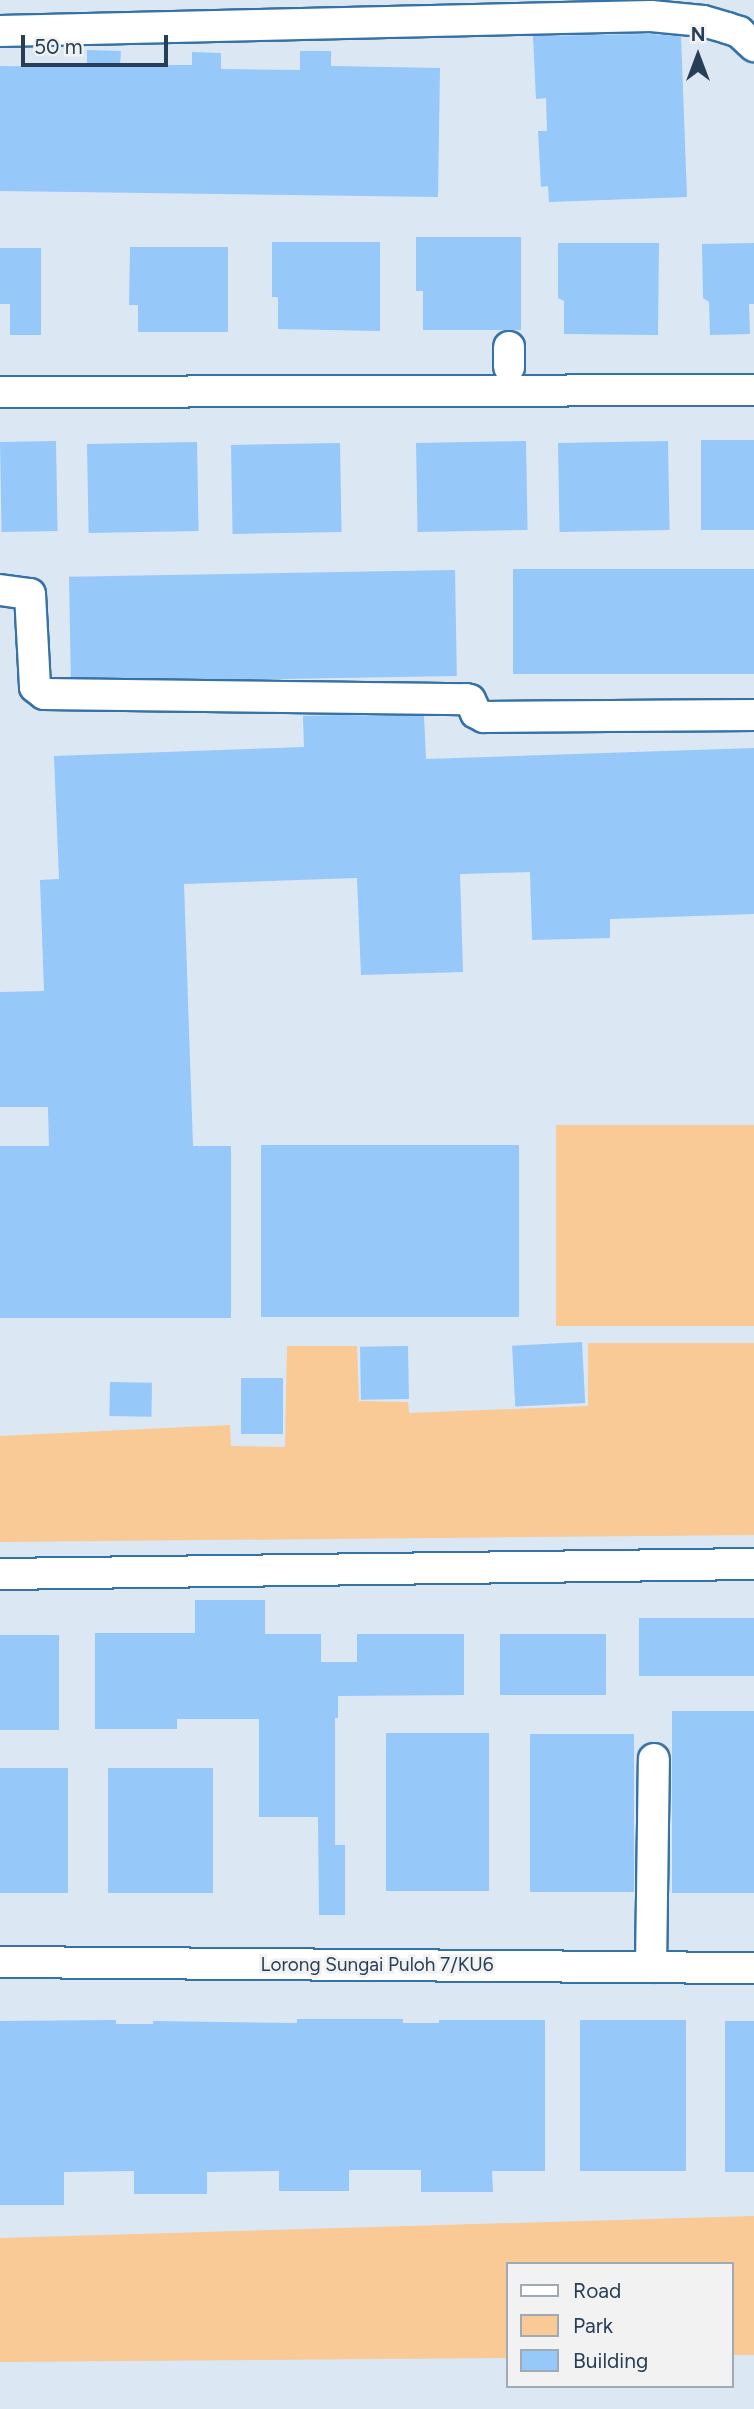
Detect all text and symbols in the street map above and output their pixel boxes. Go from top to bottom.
scale bar [24,21,172,65]
north arrow [663,21,733,91]
text: N [691,23,705,46]
text: 50 m [34,34,83,59]
street label: Lorong Sungai Puloh 7/KU6 [261,1954,493,1976]
legend [505,2262,733,2388]
text: Road [573,2278,621,2303]
text: Park [573,2313,613,2338]
text: Building [573,2348,648,2373]

